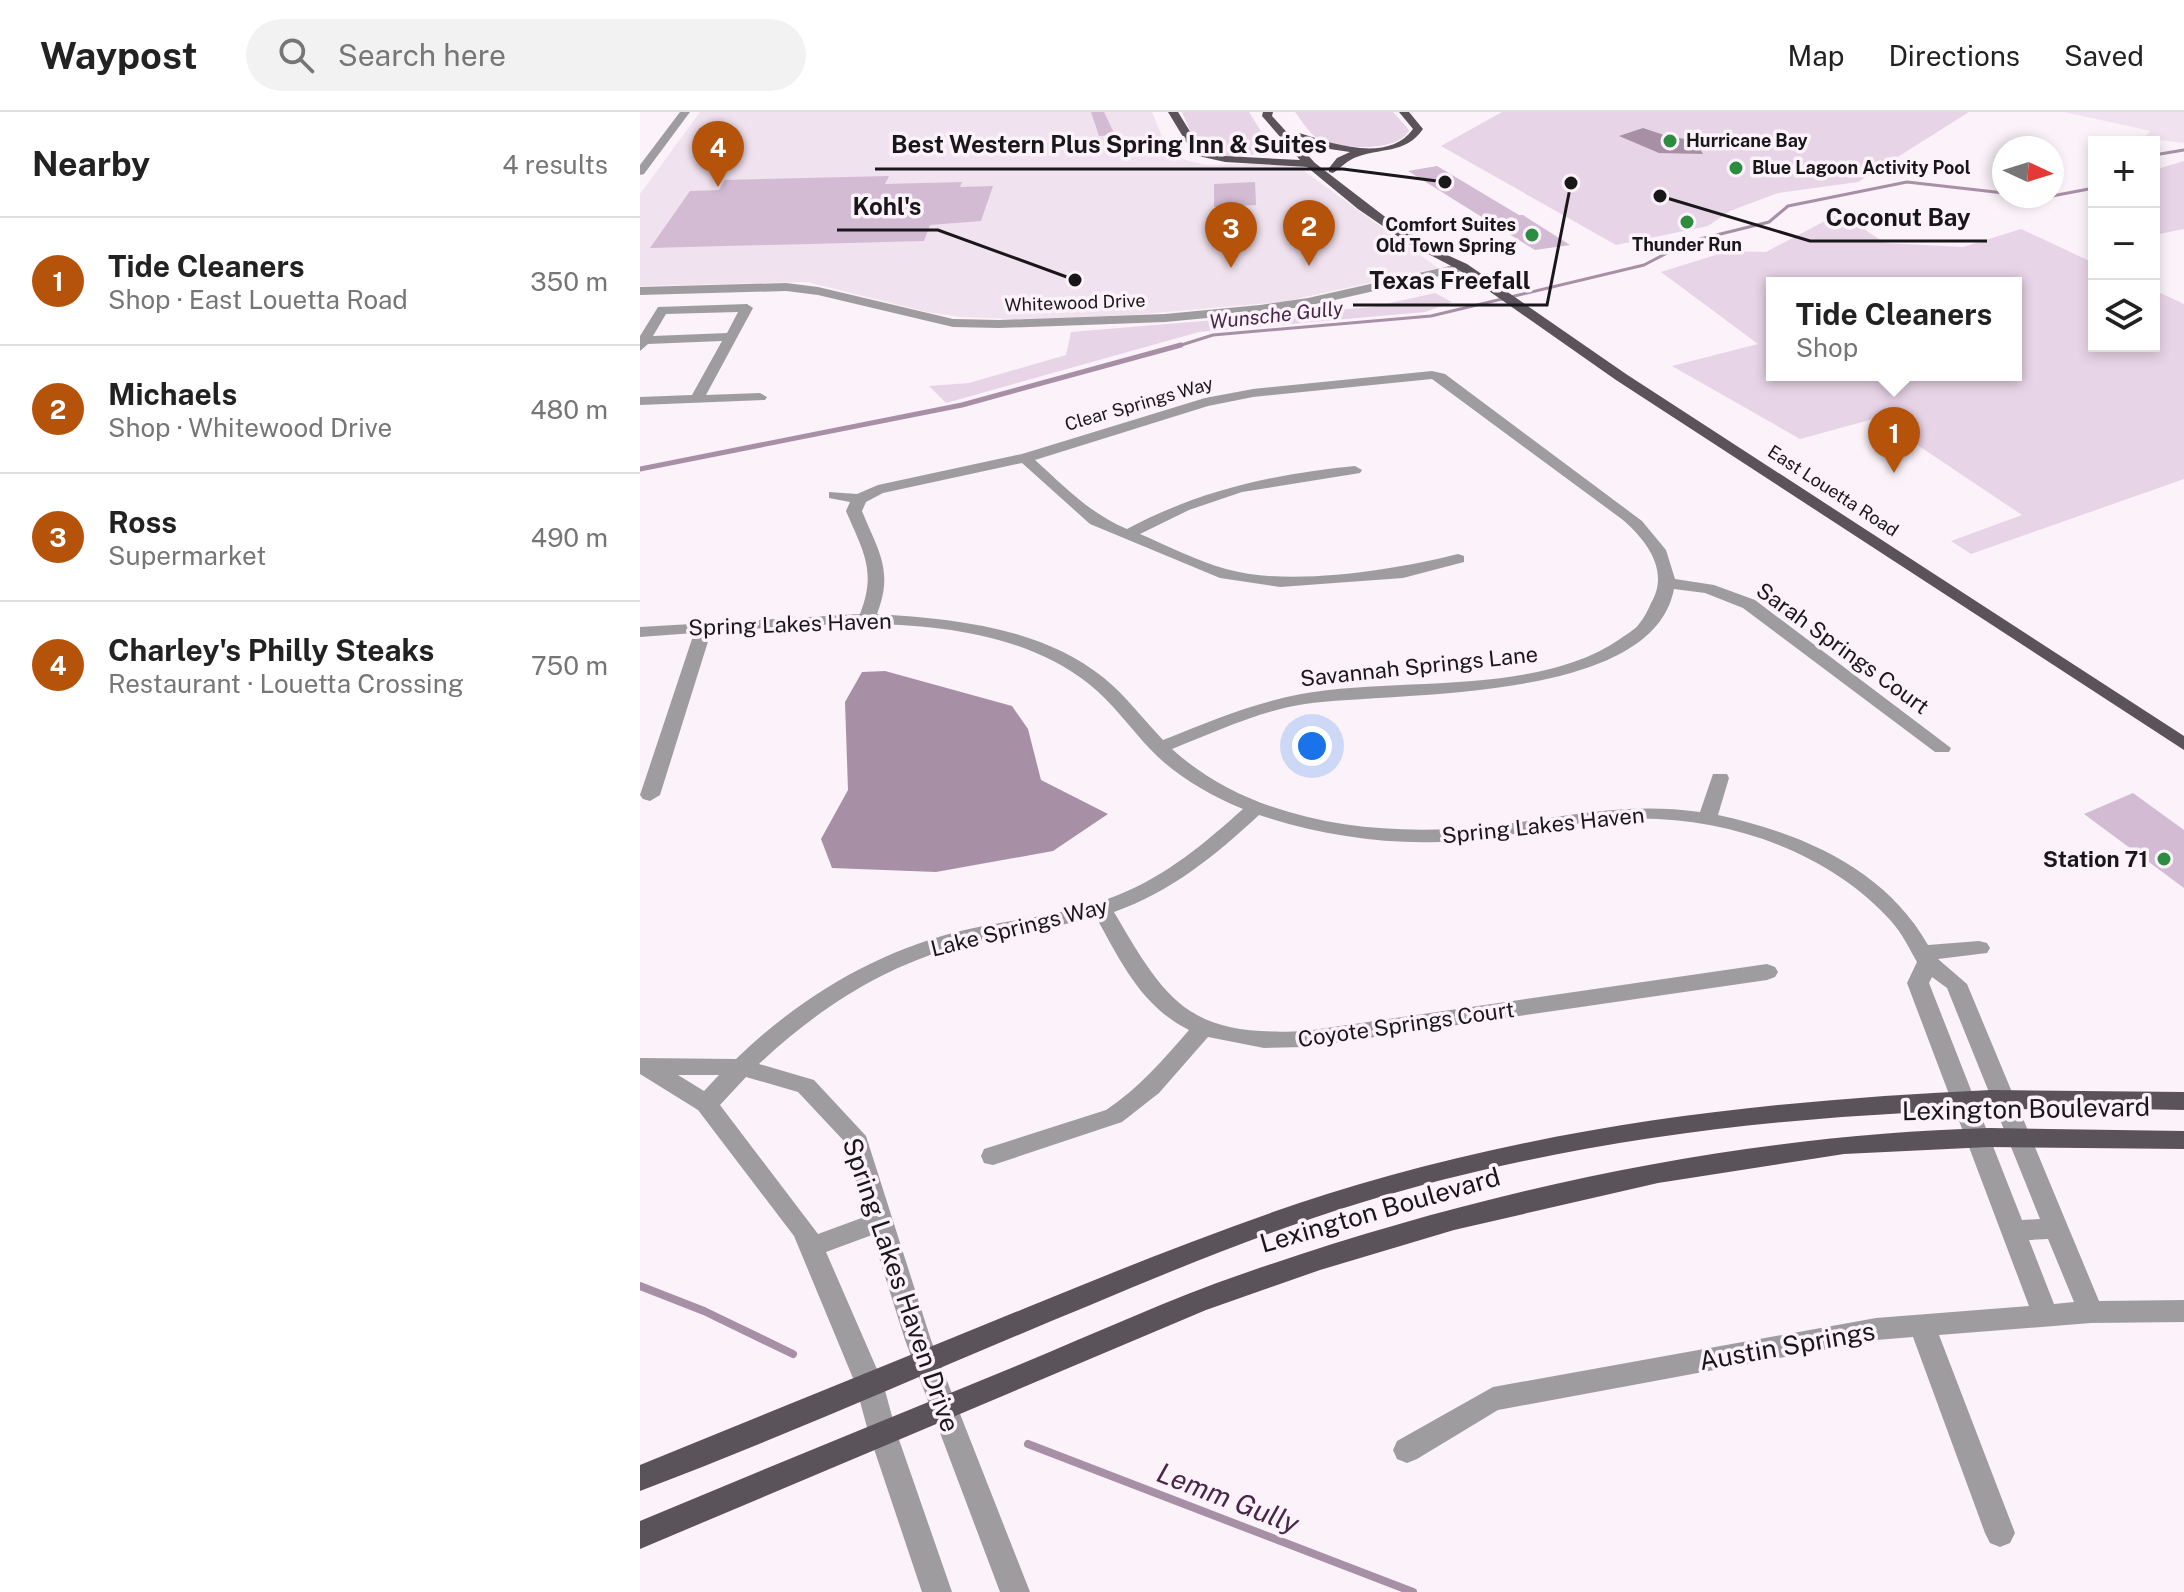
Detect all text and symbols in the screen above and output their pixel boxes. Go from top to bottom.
search box [246,19,806,91]
text: Waypost [40,33,198,78]
icon: search [274,33,318,77]
text: Search here [338,37,506,73]
text: Map [1788,39,1844,72]
text: Directions [1888,39,2020,72]
text: Saved [2064,39,2144,72]
pin: 4 [692,121,744,187]
callout: Best Western Plus Spring Inn & Suites [875,121,1343,169]
text: Best Western Plus Spring Inn & Suites [891,130,1327,158]
place label: Hurricane Bay [1686,130,1808,151]
marker: Hurricane Bay [1661,132,1679,150]
north arrow [1992,136,2064,208]
map controls [2088,136,2160,352]
button: + [2088,136,2160,208]
text: Nearby [32,144,150,184]
text: 4 results [502,149,608,180]
place label: Blue Lagoon Activity Pool [1752,157,1971,178]
marker: Blue Lagoon Activity Pool [1727,159,1745,177]
callout: Kohl's [837,182,938,230]
text: Kohl's [852,192,922,220]
callout: Coconut Bay [1810,193,1987,241]
pin: 2 [1283,200,1335,266]
pin: 3 [1205,202,1257,268]
text: Coconut Bay [1825,203,1971,231]
button: − [2088,208,2160,280]
marker: Thunder Run [1678,213,1696,231]
place label: Comfort Suites Old Town Spring [1376,214,1516,256]
marker: Comfort Suites Old Town Spring [1523,226,1541,244]
place label: Thunder Run [1632,234,1742,255]
text: Tide Cleaners [108,248,305,284]
callout: Texas Freefall [1353,257,1547,305]
text: 1 [52,266,64,297]
text: 350 m [530,266,608,297]
text: Texas Freefall [1369,266,1531,294]
popup [1766,277,2022,381]
button: layers [2088,280,2160,352]
text: Shop · East Louetta Road [108,284,408,315]
street label: Whitewood Drive [1004,290,1146,315]
water label: Wunsche Gully [1208,296,1345,334]
text: Tide Cleaners [1796,296,1992,332]
text: Shop [1796,332,1858,363]
street label: Clear Springs Way [1062,372,1216,435]
text: Michaels [108,376,237,412]
text: 2 [50,394,66,425]
text: 480 m [530,394,608,425]
pin: 1 [1868,407,1920,473]
text: Shop · Whitewood Drive [108,412,392,443]
street label: East Louetta Road [1764,440,1903,541]
text: Ross [108,504,177,540]
text: 3 [49,522,67,553]
text: 490 m [531,522,608,553]
text: Supermarket [108,540,266,571]
street label: Sarah Springs Court [1752,577,1934,719]
street label: Spring Lakes Haven [688,607,892,641]
text: Charley's Philly Steaks [108,632,434,668]
street label: Savannah Springs Lane [1299,641,1539,691]
text: 4 [49,650,67,681]
text: 750 m [531,650,608,681]
text: Restaurant · Louetta Crossing [108,668,464,699]
your location [1292,726,1332,766]
street label: Spring Lakes Haven [1440,801,1646,849]
place label: Station 71 [2043,846,2148,872]
marker: Station 71 [2155,850,2173,868]
street label: Lake Springs Way [928,892,1110,962]
street label: Coyote Springs Court [1296,996,1516,1052]
street label: Lexington Boulevard [1902,1091,2150,1126]
street label: Spring Lakes Haven Drive [837,1134,966,1436]
street label: Lexington Boulevard [1256,1160,1504,1259]
street label: Austin Springs [1697,1315,1877,1376]
water label: Lemm Gully [1153,1455,1304,1540]

